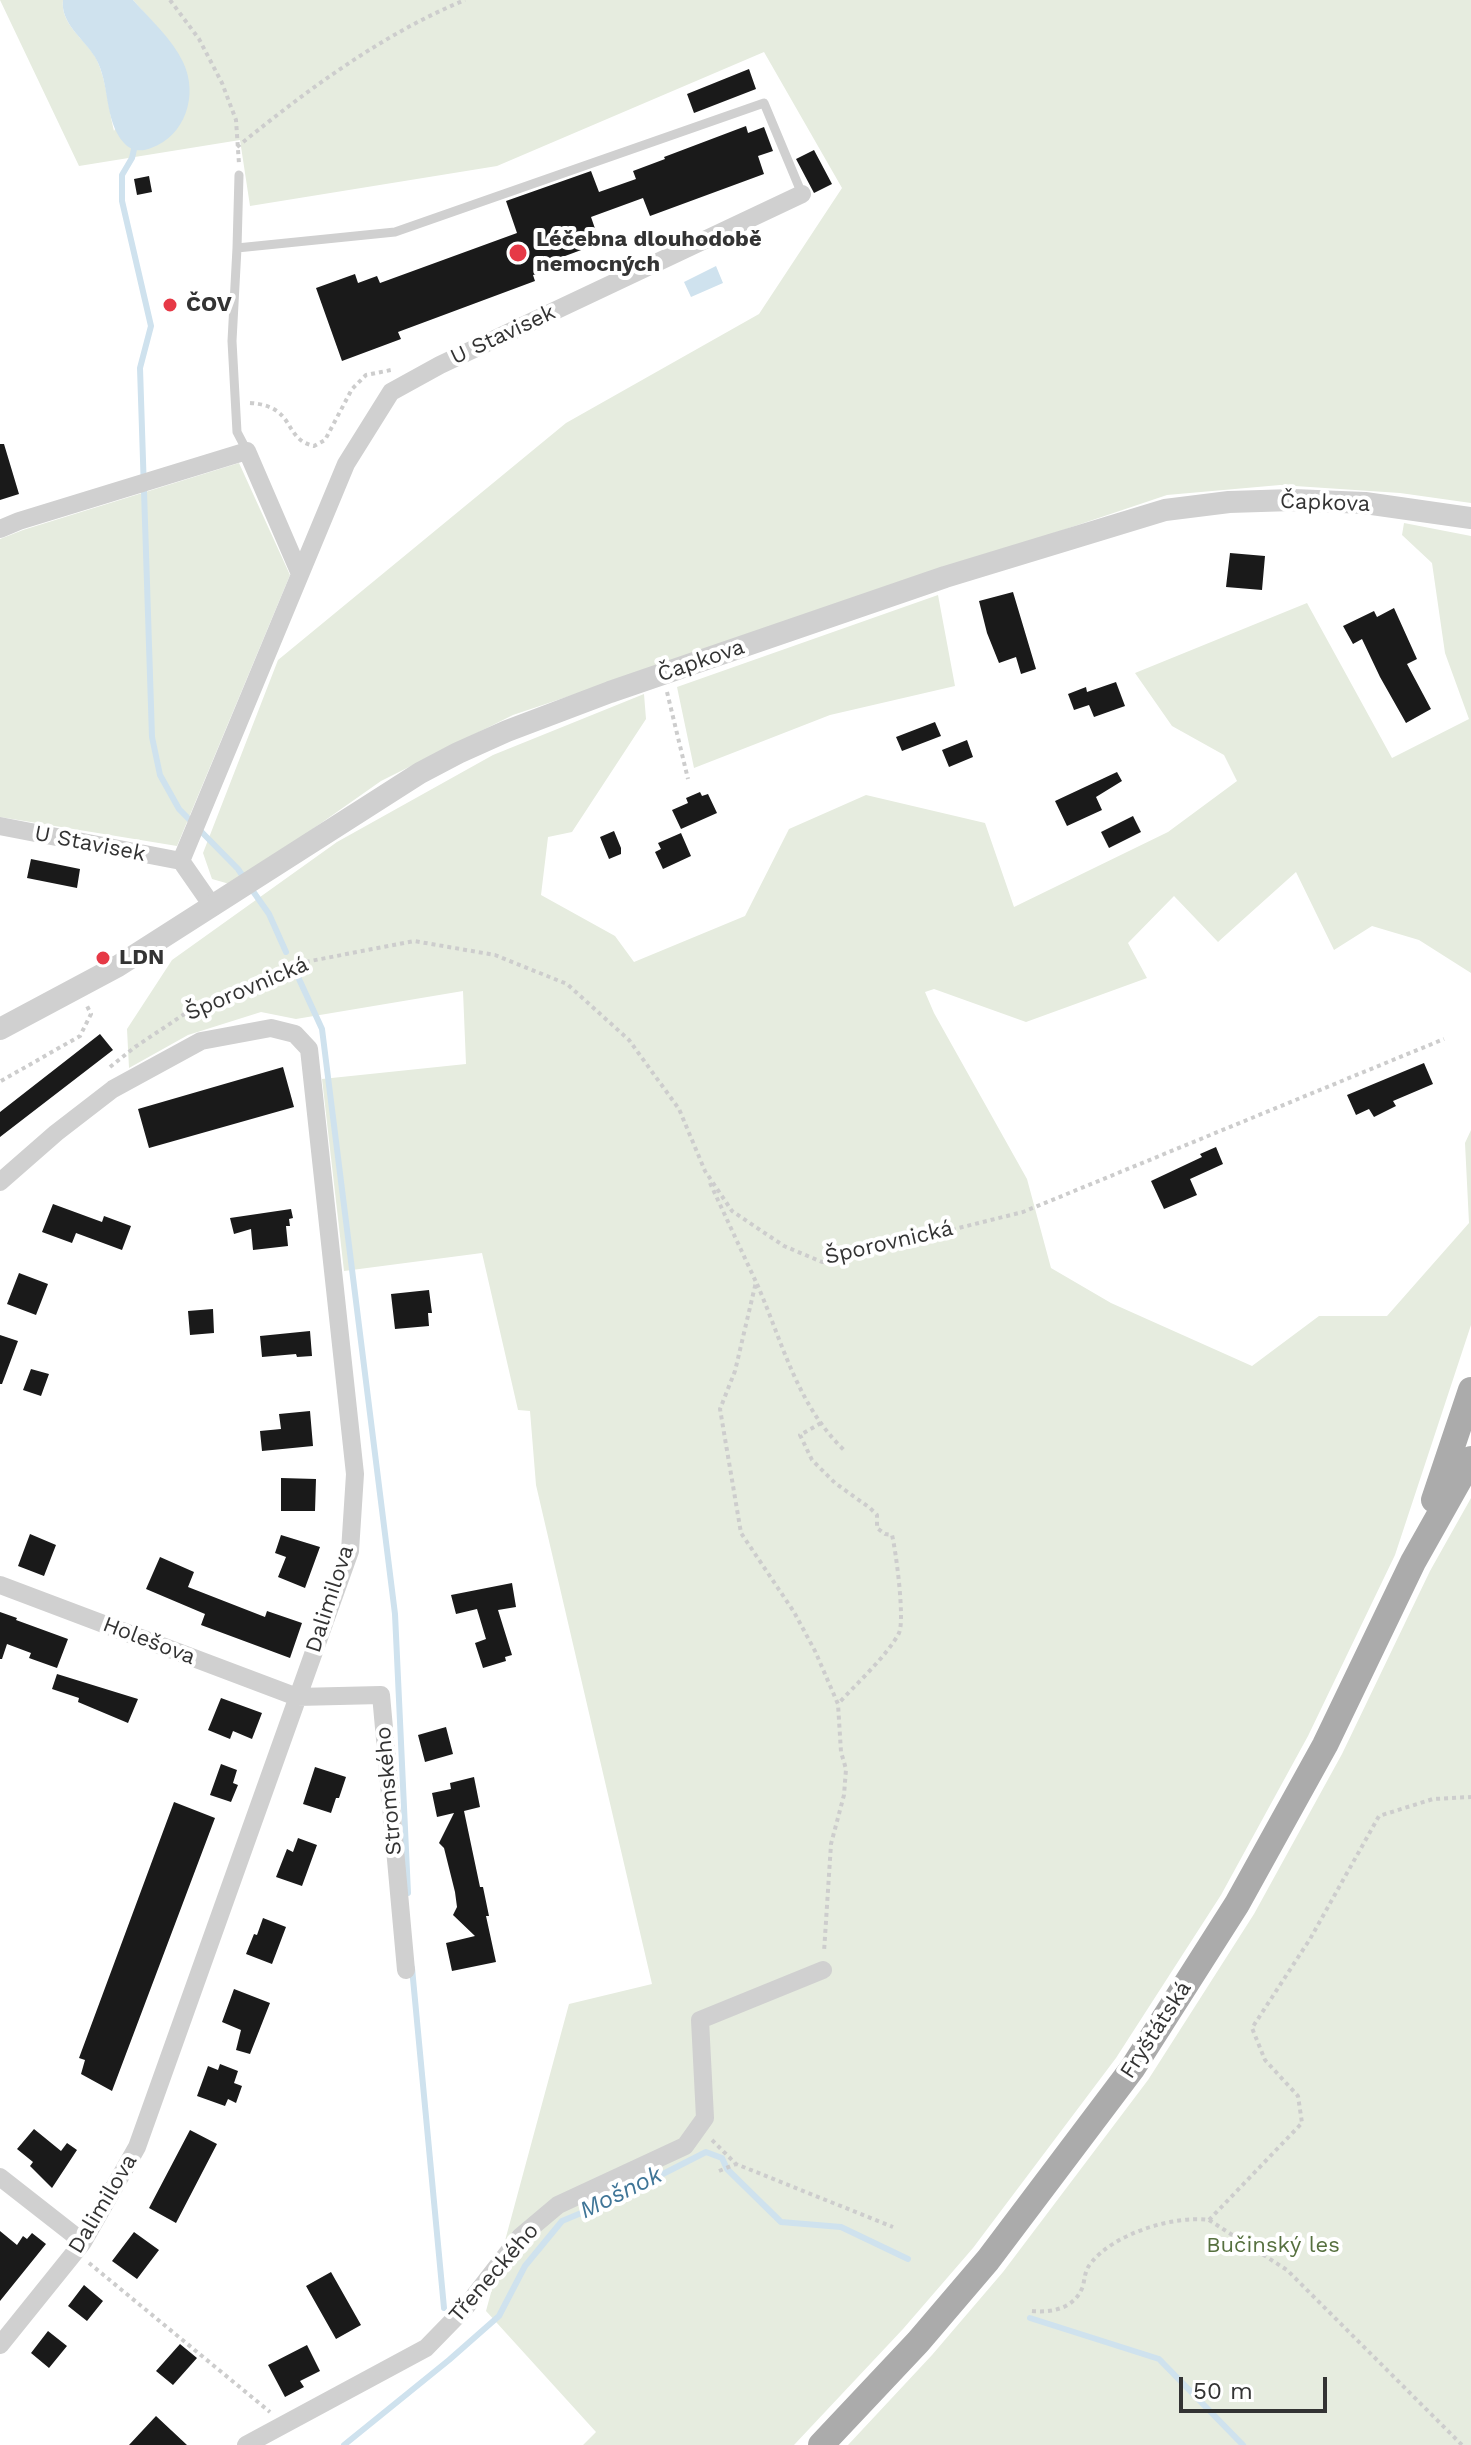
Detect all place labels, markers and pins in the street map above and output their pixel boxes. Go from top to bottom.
place label: Léčebna dlouhodobě nemocných [536,227,762,278]
marker: Léčebna dlouhodobě nemocných [507,242,529,264]
place label: ČOV [186,292,232,318]
marker: ČOV [161,296,179,314]
place label: LDN [119,945,164,971]
marker: LDN [94,949,112,967]

